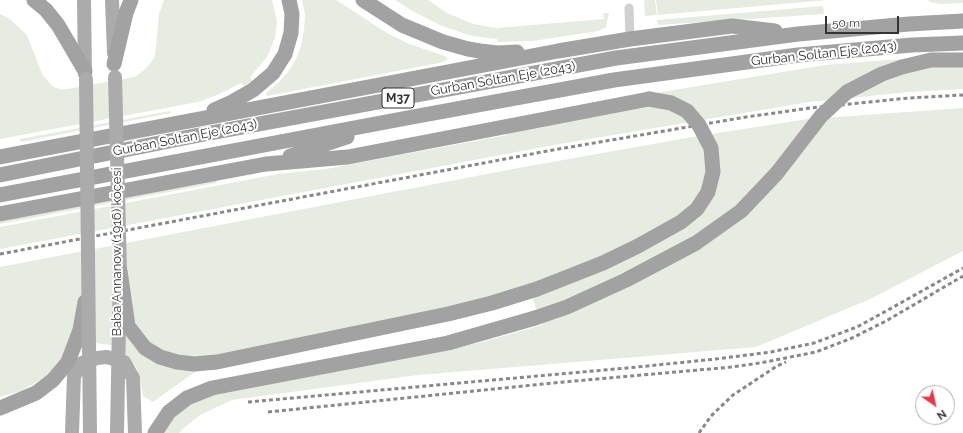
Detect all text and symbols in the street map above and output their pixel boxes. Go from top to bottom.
scale bar [827,8,901,34]
text: 50 m [832,16,860,30]
street label: Gurban Soltan Eje (2043) [750,39,898,69]
street label: Gurban Soltan Eje (2043) [429,59,577,99]
road number: M37 [382,88,414,108]
street label: Gurban Soltan Eje (2043) [112,116,258,160]
street label: Baba Annanow (1916) köçesi [109,167,125,337]
north arrow [915,385,955,425]
text: N [934,407,949,422]

